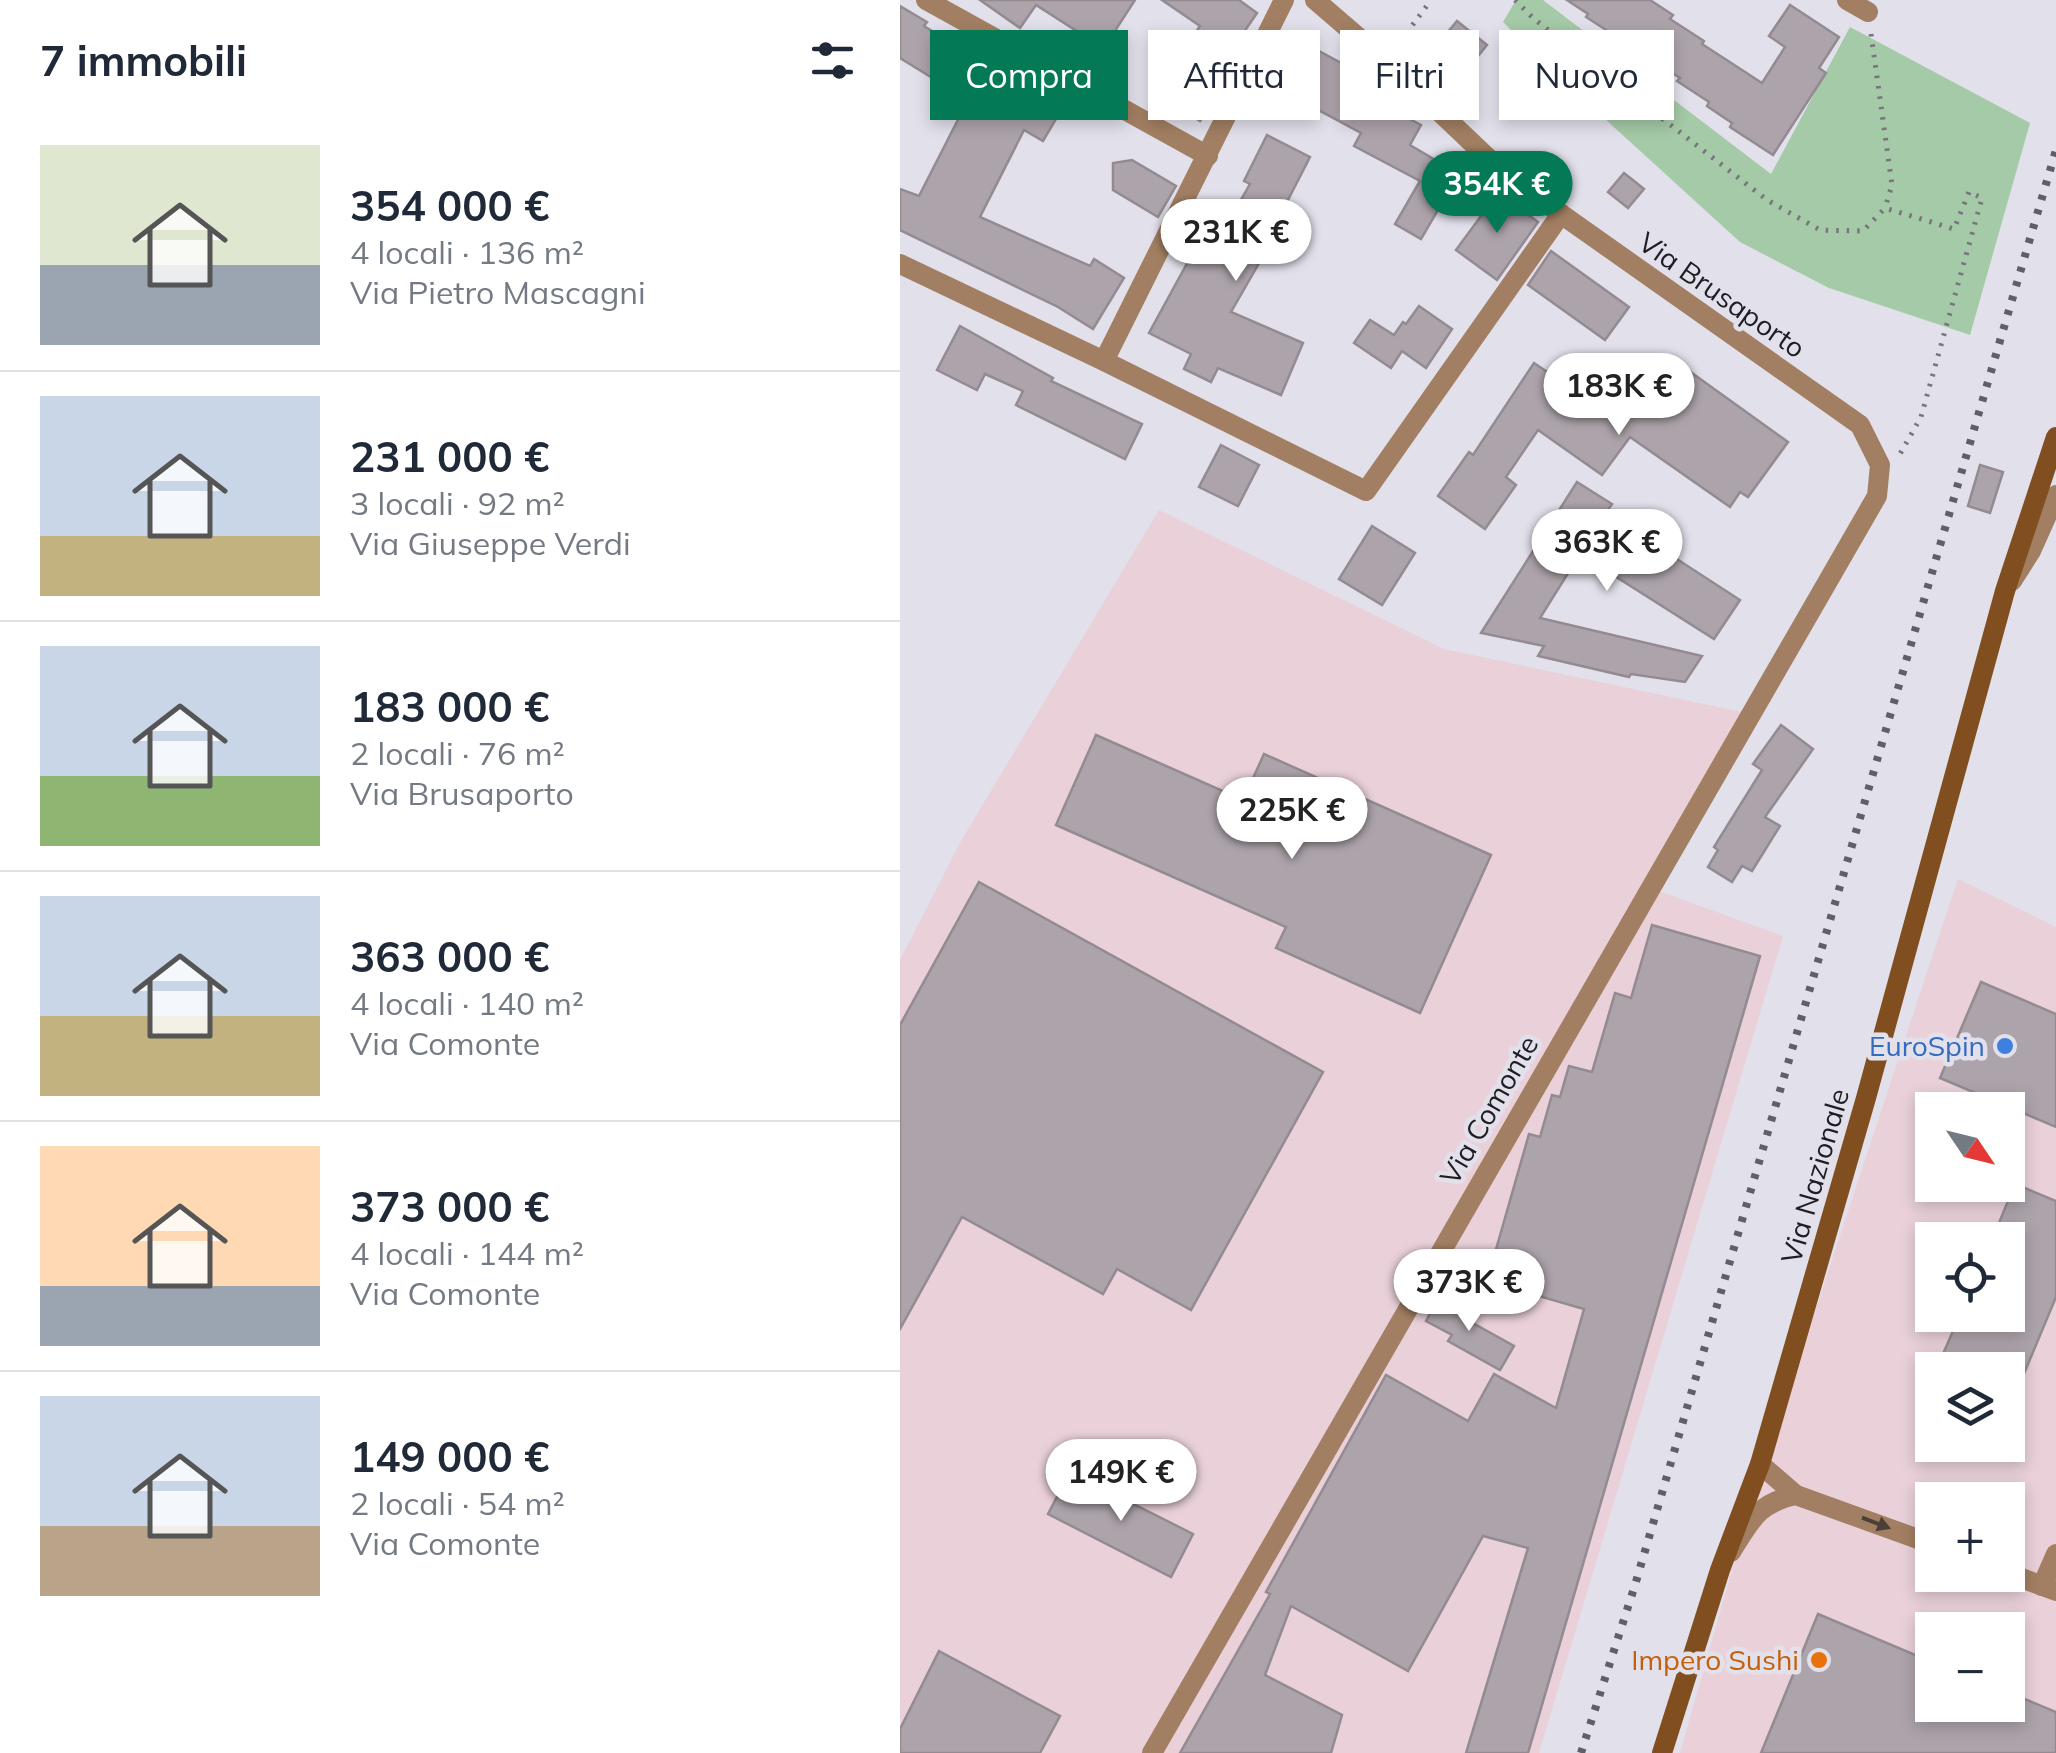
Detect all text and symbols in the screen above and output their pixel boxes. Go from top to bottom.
chip: Compra [930,30,1128,120]
chip: Affitta [1148,30,1320,120]
chip: Filtri [1340,30,1479,120]
chip: Nuovo [1499,30,1674,120]
icon: filters [805,33,860,88]
text: 7 immobili [40,34,247,87]
pin: 354K € [1416,151,1578,236]
text: 354K € [1444,163,1550,203]
text: 354 000 € [350,179,549,232]
icon: home [120,185,240,305]
pin: 231K € [1155,199,1317,284]
text: 231K € [1183,211,1289,251]
street label: Via Brusaporto [1632,224,1812,365]
text: 4 locali · 136 m² [350,232,584,272]
text: Via Pietro Mascagni [350,272,646,312]
pin: 183K € [1538,353,1700,438]
text: 183K € [1566,365,1672,405]
text: 231 000 € [350,430,549,483]
icon: home [120,436,240,556]
text: 3 locali · 92 m² [350,483,565,523]
pin: 363K € [1526,509,1688,594]
text: 363K € [1554,521,1660,561]
text: Via Giuseppe Verdi [350,523,631,563]
text: 183 000 € [350,680,549,733]
icon: home [120,686,240,806]
text: 2 locali · 76 m² [350,733,565,773]
text: Via Brusaporto [350,773,574,813]
pin: 225K € [1211,777,1373,862]
text: 225K € [1239,789,1345,829]
text: 363 000 € [350,930,549,983]
icon: home [120,936,240,1056]
text: 4 locali · 140 m² [350,983,584,1023]
text: Via Comonte [350,1023,540,1063]
place label: EuroSpin [1869,1028,1985,1063]
street label: Via Comonte [1432,1029,1545,1191]
marker: EuroSpin [1994,1035,2016,1057]
street label: Via Nazionale [1773,1084,1856,1267]
north arrow [1915,1092,2025,1202]
map controls [1915,1092,2025,1722]
text: 373 000 € [350,1180,549,1233]
icon: home [120,1186,240,1306]
button: locate [1915,1222,2025,1332]
text: 4 locali · 144 m² [350,1233,584,1273]
pin: 373K € [1388,1249,1550,1334]
text: 373K € [1416,1261,1522,1301]
text: Via Comonte [350,1273,540,1313]
button: layers [1915,1352,2025,1462]
text: 149 000 € [350,1430,549,1483]
icon: home [120,1436,240,1556]
pin: 149K € [1040,1439,1202,1524]
text: 149K € [1068,1451,1174,1491]
button: + [1915,1482,2025,1592]
text: 2 locali · 54 m² [350,1483,565,1523]
one-way arrow [1862,1516,1892,1531]
text: Via Comonte [350,1523,540,1563]
button: − [1915,1612,2025,1722]
place label: Impero Sushi [1631,1642,1799,1677]
marker: Impero Sushi [1808,1649,1830,1671]

